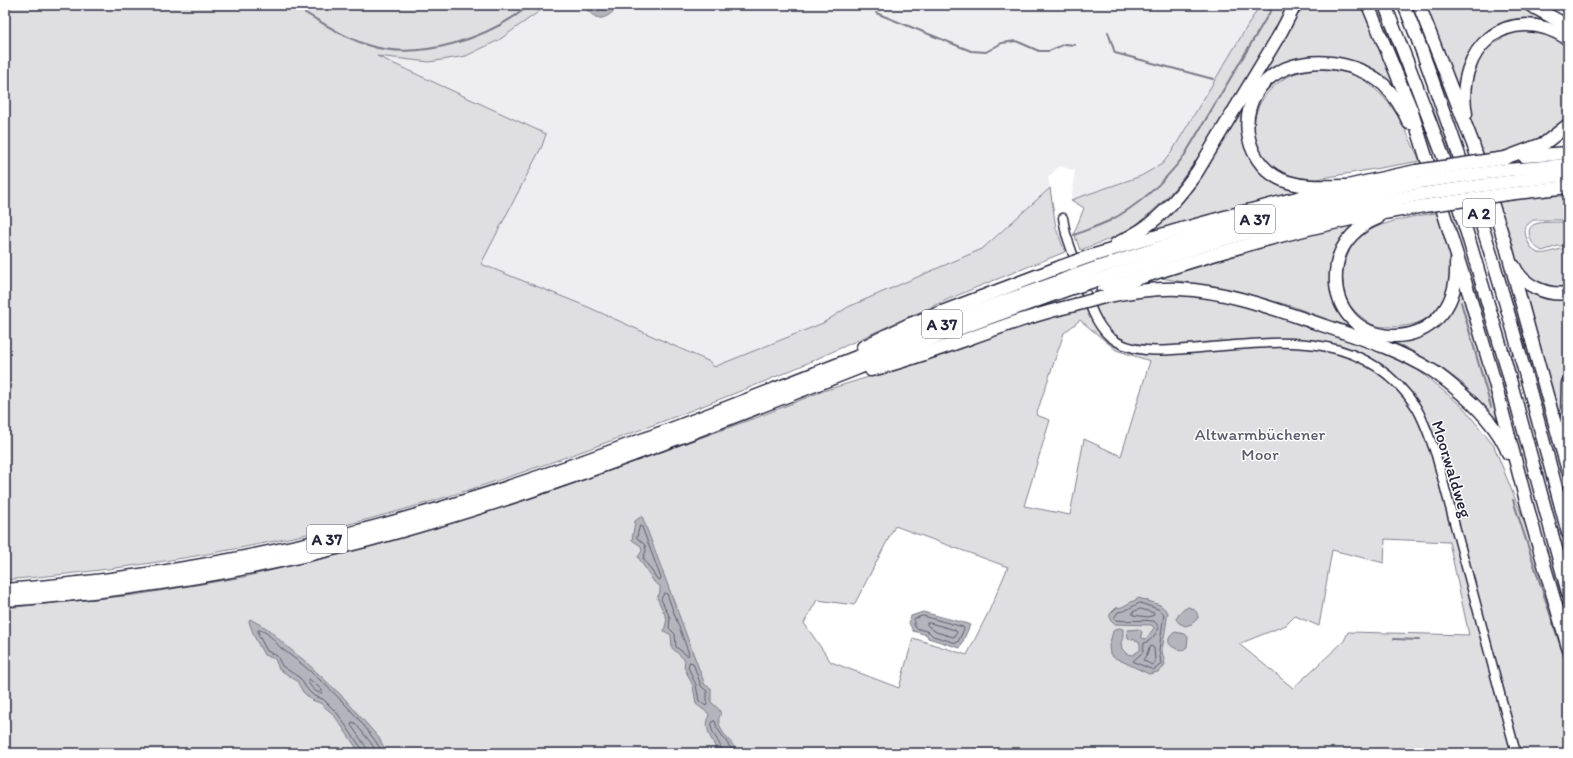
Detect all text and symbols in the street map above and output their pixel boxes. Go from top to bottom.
road number: A 2 [1463,199,1495,227]
road number: A 37 [1235,205,1275,233]
road number: A 37 [922,310,962,338]
street label: Moorwaldweg [1428,418,1476,520]
park label: Altwarmbüchener Moor [1195,424,1325,464]
road number: A 37 [307,525,347,553]

